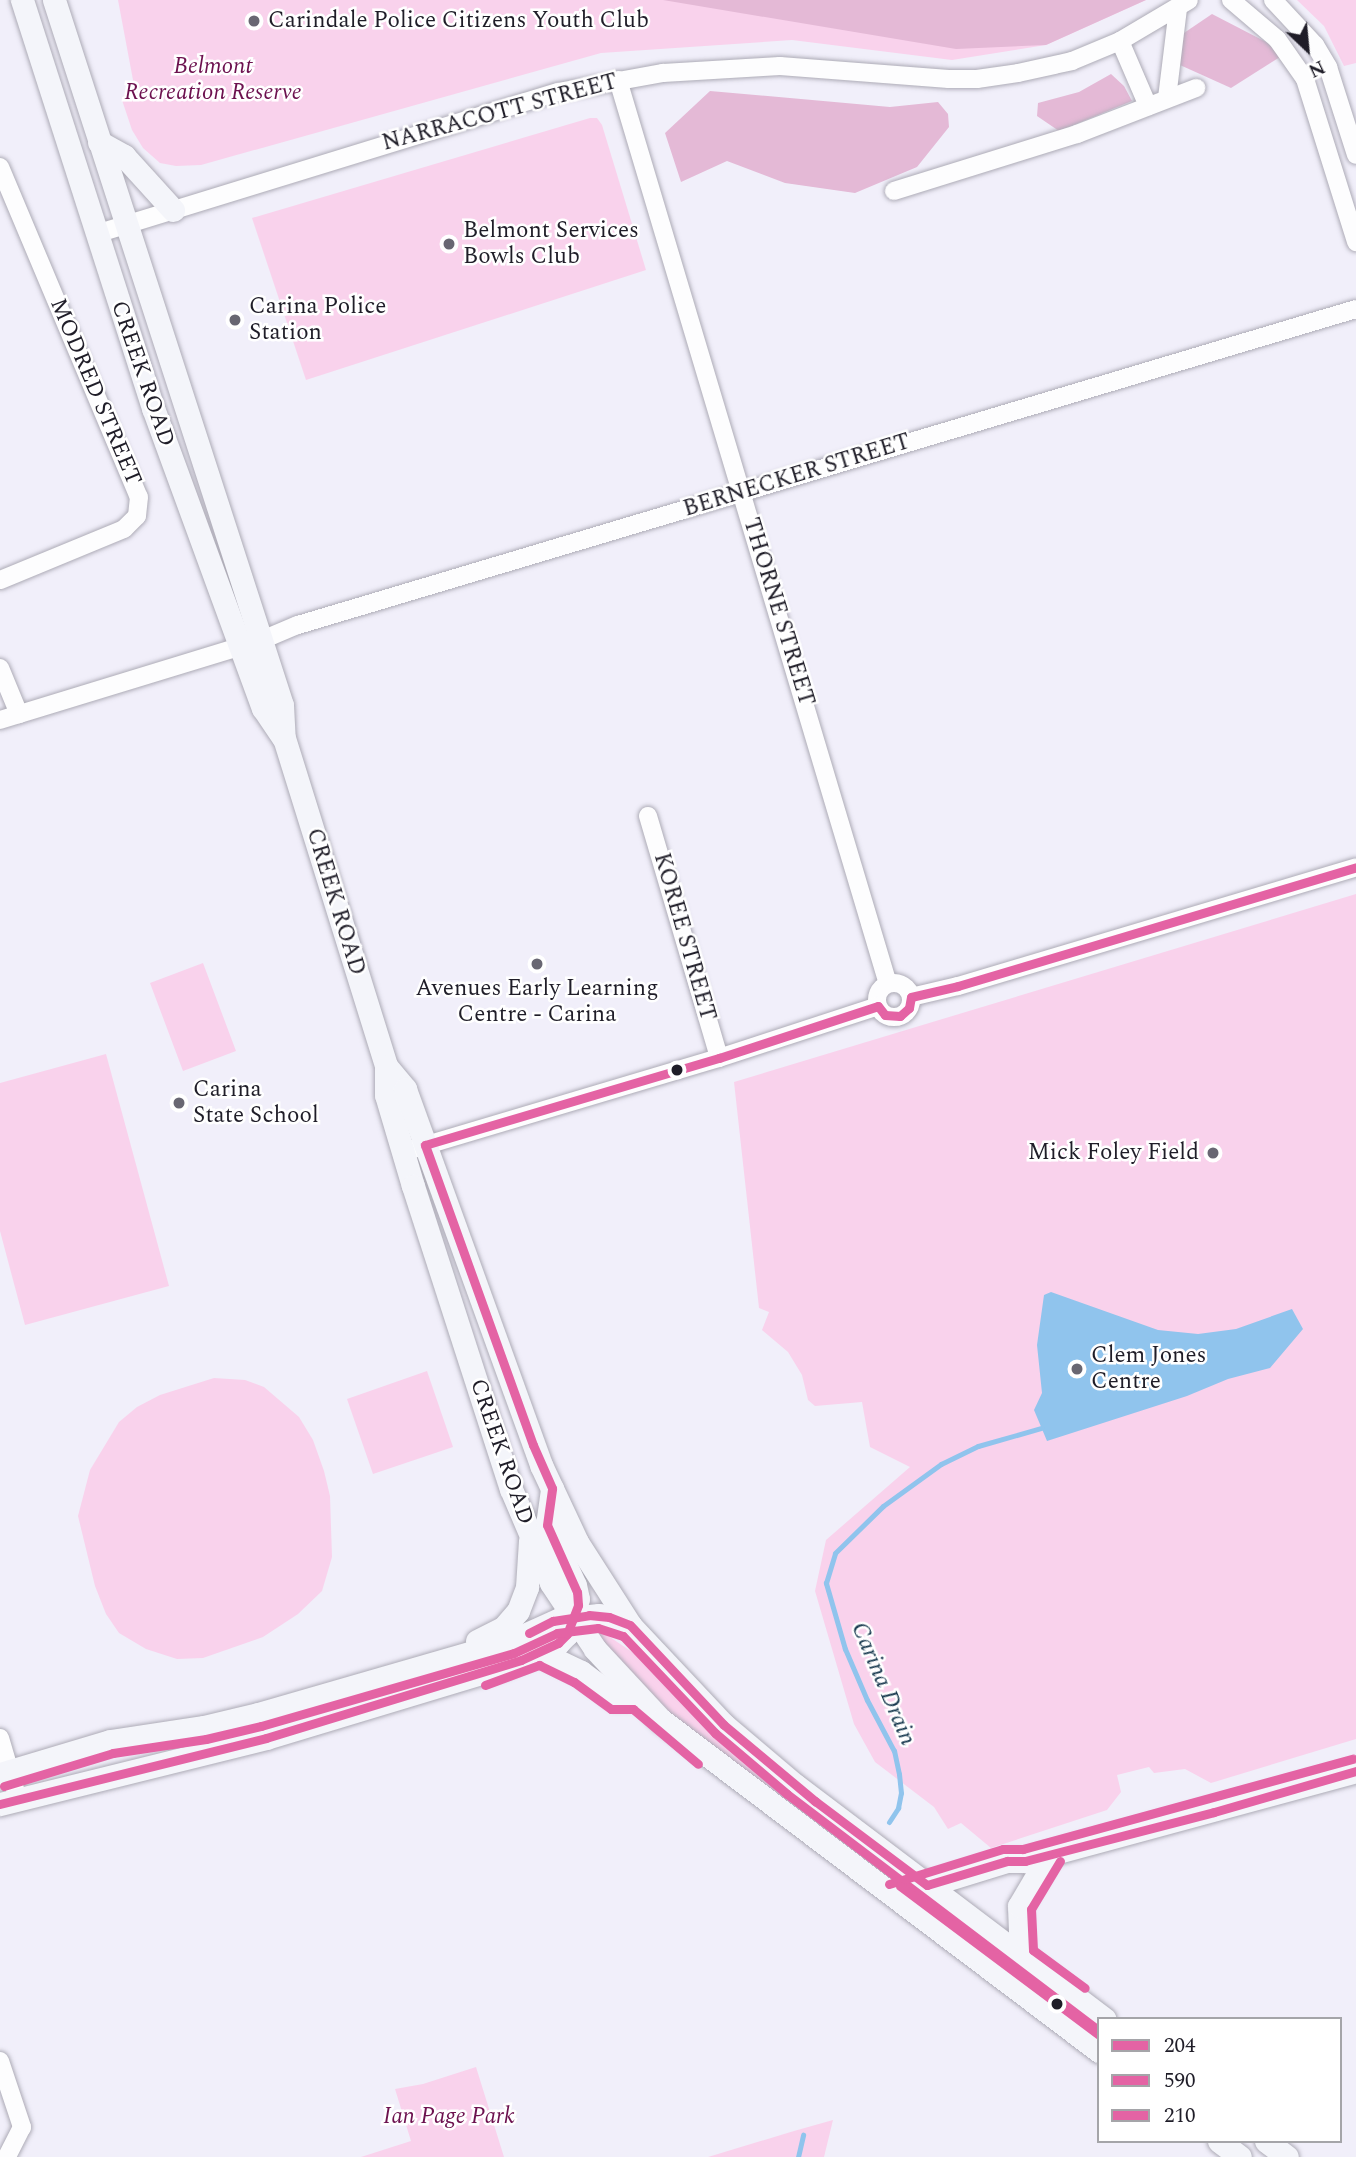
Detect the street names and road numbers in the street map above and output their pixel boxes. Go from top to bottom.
street label: NARRACOTT STREET [379,68,621,158]
street label: MODRED STREET [43,294,147,490]
street label: CREEK ROAD [104,297,180,451]
street label: BERNECKER STREET [680,428,914,524]
street label: THORNE STREET [736,515,820,709]
street label: CREEK ROAD [300,825,370,979]
street label: KOREE STREET [647,850,721,1024]
street label: CREEK ROAD [463,1375,539,1529]

